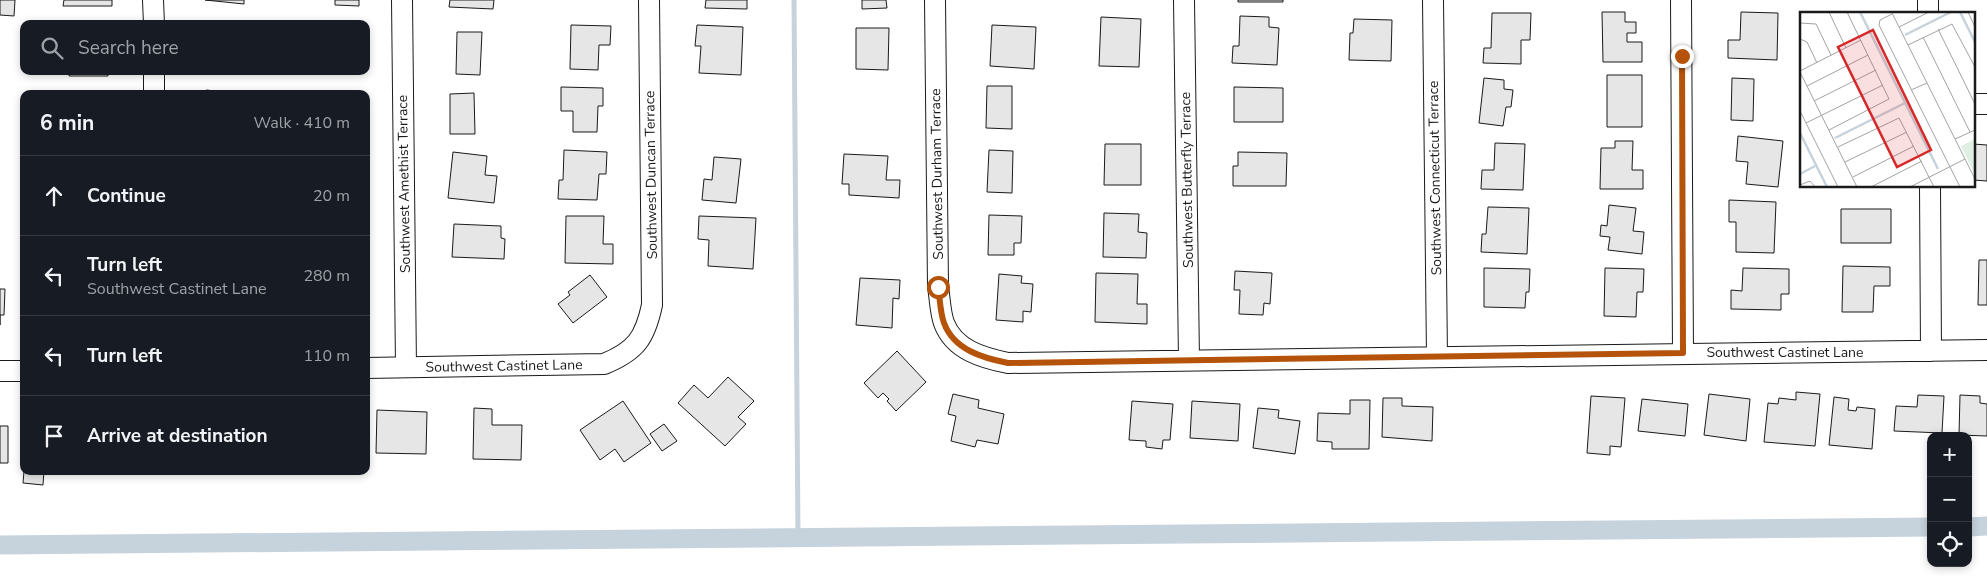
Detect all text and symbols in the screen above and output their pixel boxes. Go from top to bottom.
inset map [1800,12,1974,188]
search box [20,20,370,75]
icon: search [38,34,66,62]
text: Search here [78,35,179,61]
route end [1671,45,1694,68]
street label: Southwest Connecticut Terrace [1424,80,1446,276]
street label: Southwest Durham Terrace [926,88,948,260]
street label: Southwest Duncan Terrace [640,90,662,260]
street label: Southwest Butterfly Terrace [1176,92,1198,268]
street label: Southwest Amethist Terrace [393,95,415,273]
text: 6 min [40,109,94,137]
text: Walk · 410 m [254,112,350,134]
icon: ahead [40,182,68,210]
text: Continue [87,183,166,209]
text: 20 m [313,185,350,207]
text: Turn left [87,252,162,278]
icon: left [40,262,68,290]
text: 280 m [303,265,350,287]
route start [927,276,950,299]
text: Southwest Castinet Lane [87,278,267,300]
icon: left [40,342,68,370]
text: Turn left [87,343,162,369]
street label: Southwest Castinet Lane [1706,343,1864,362]
text: 110 m [303,345,350,367]
street label: Southwest Castinet Lane [425,355,583,377]
icon: arrive [40,422,68,450]
text: Arrive at destination [87,423,268,449]
map controls [1927,432,1972,567]
button: + [1927,432,1972,477]
button: − [1927,477,1972,522]
button: locate [1927,522,1972,567]

